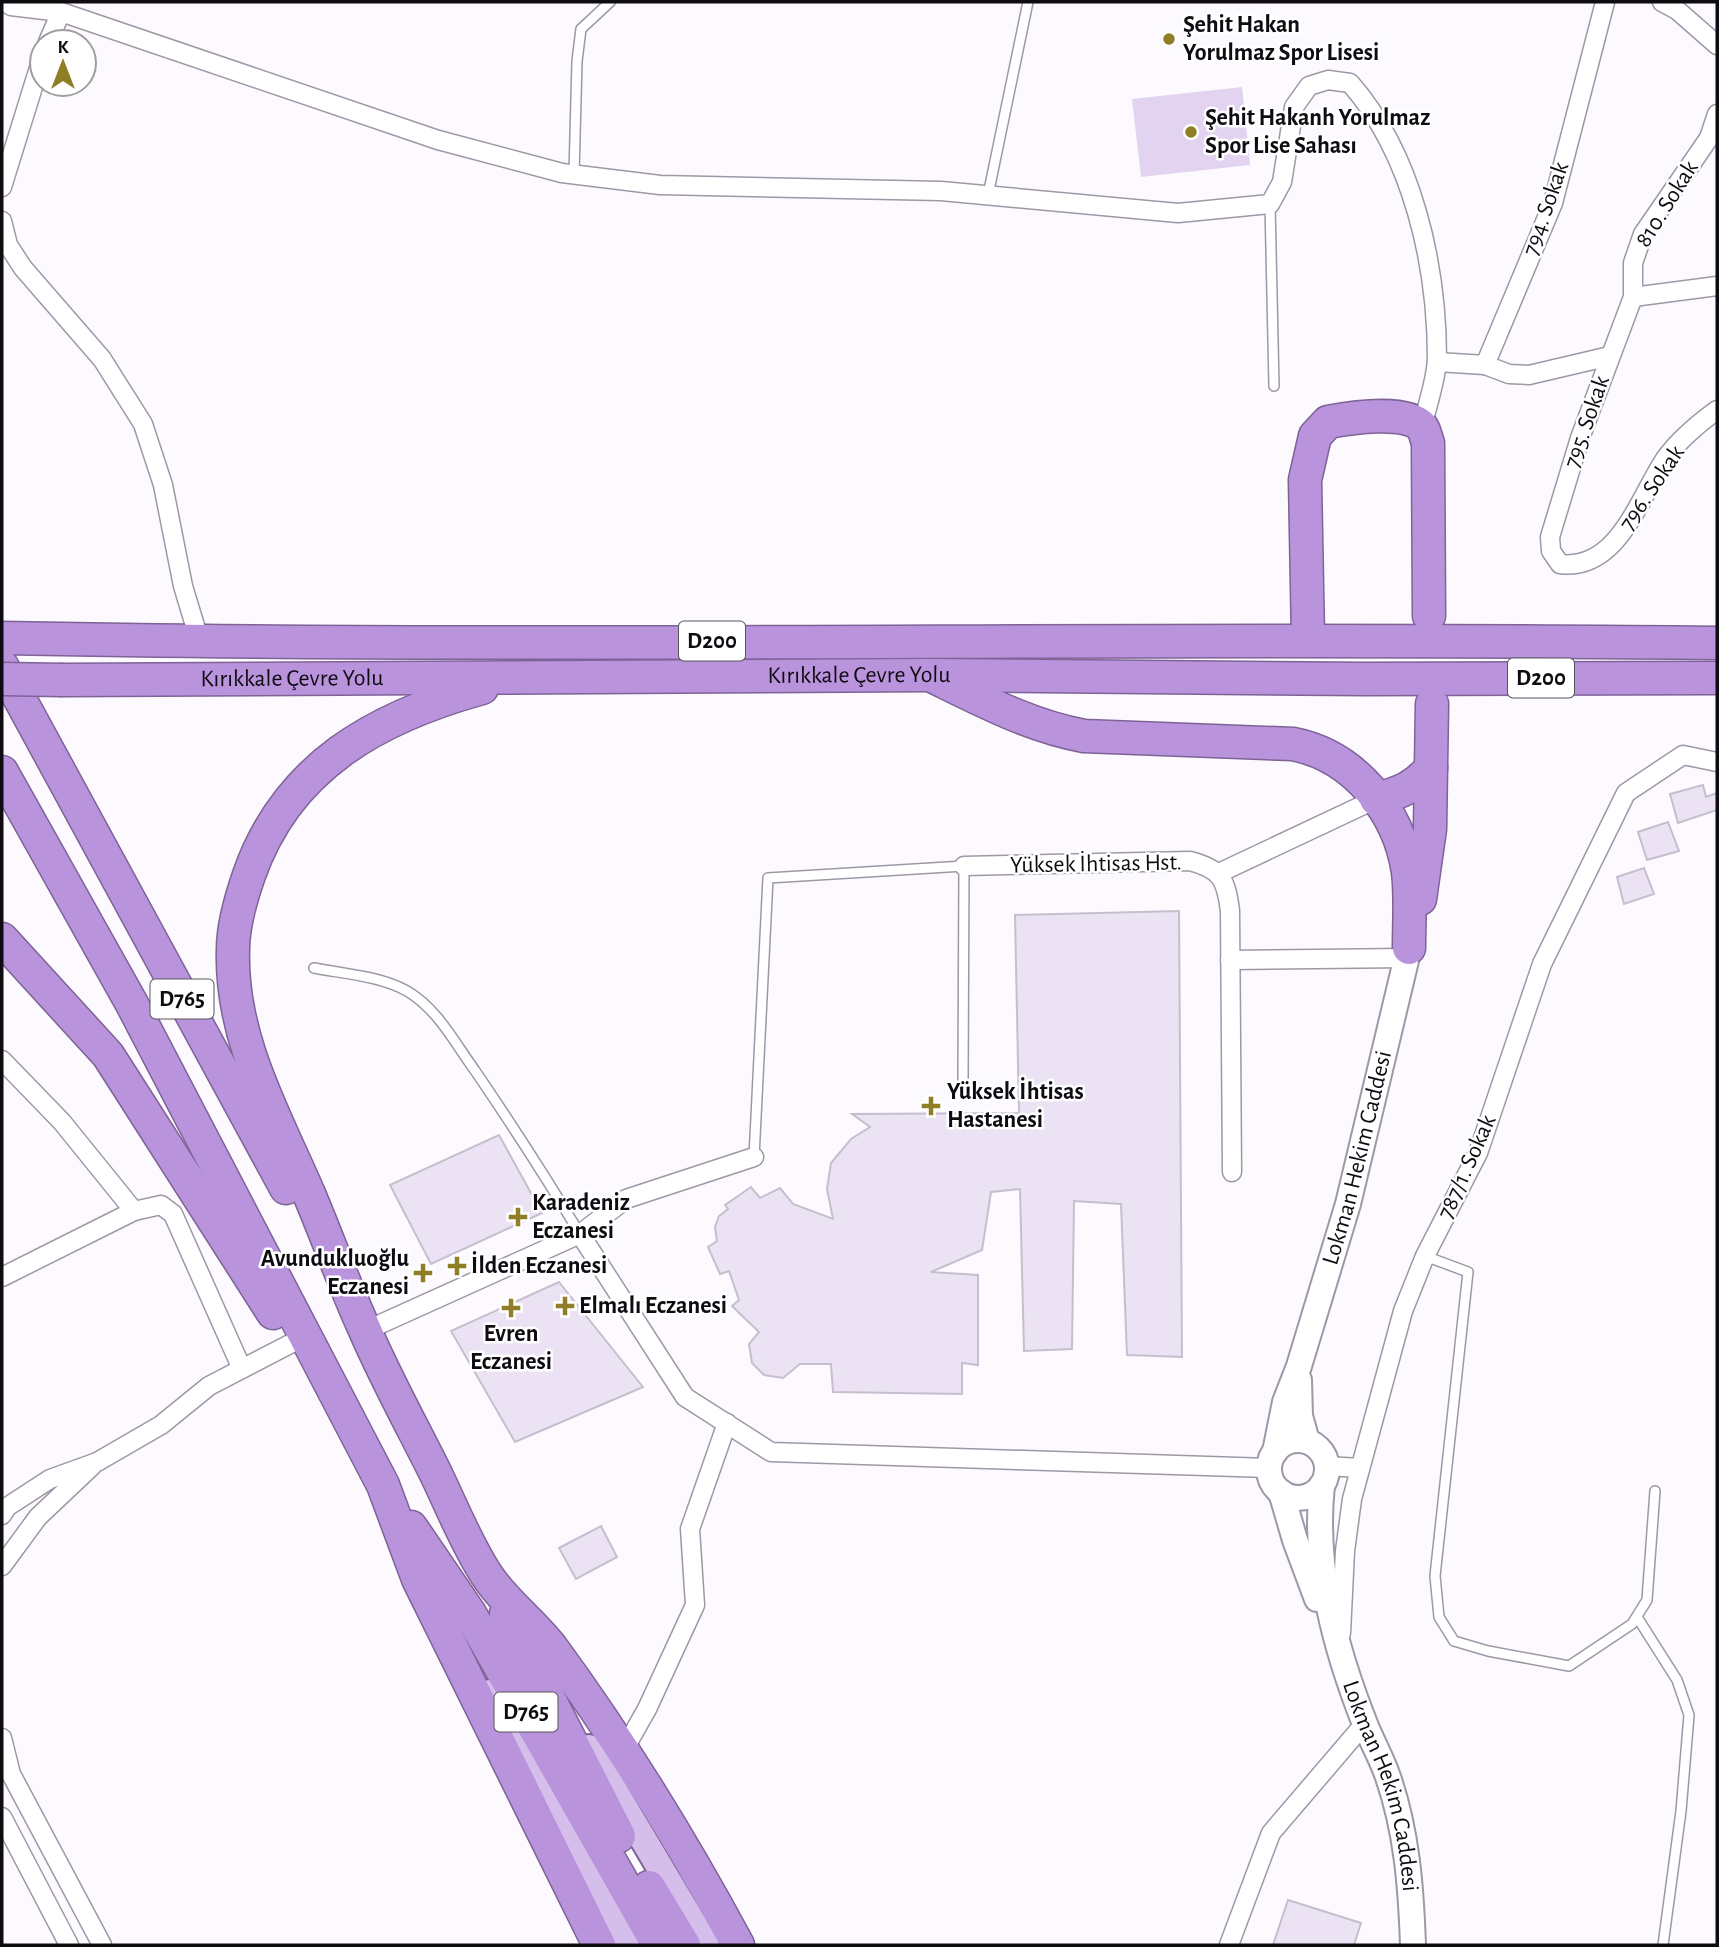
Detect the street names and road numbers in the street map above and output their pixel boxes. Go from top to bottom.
street label: 810. Sokak [1631,157,1703,251]
street label: 794. Sokak [1519,159,1573,259]
street label: 795. Sokak [1560,373,1614,471]
street label: 796. Sokak [1615,441,1689,535]
road number: D200 [679,622,745,660]
road number: D200 [1508,658,1574,698]
street label: Kırıkkale Çevre Yolu [767,663,951,688]
street label: Kırıkkale Çevre Yolu [200,666,384,691]
street label: Yüksek İhtisas Hst. [1010,850,1182,877]
road number: D765 [150,980,214,1018]
street label: Lokman Hekim Caddesi [1318,1048,1396,1268]
street label: 787/1. Sokak [1433,1111,1501,1223]
street label: Lokman Hekim Caddesi [1338,1678,1422,1893]
road number: D765 [494,1693,558,1732]

